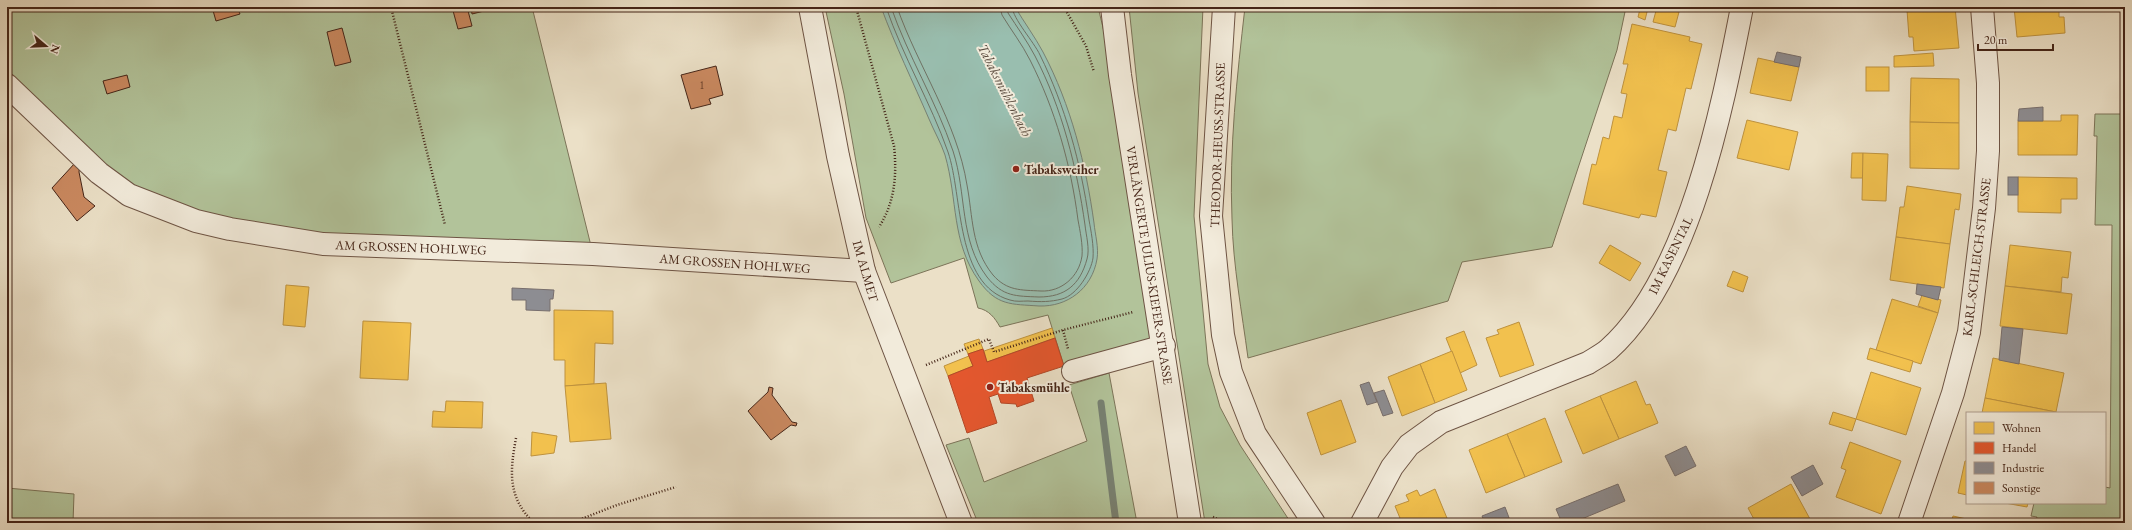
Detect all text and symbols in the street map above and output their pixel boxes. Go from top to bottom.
north arrow [26,26,66,66]
scale bar [1978,26,2053,52]
text: 20 m [1984,32,2008,48]
water label: Tabaksmühlenbach [974,41,1036,140]
text: N [47,43,64,56]
street label: THEODOR-HEUSS-STRASSE [1206,62,1229,228]
house number: 1 [699,78,705,92]
street label: VERLÄNGERTE JULIUS-KIEFER-STRASSE [1122,145,1177,386]
place label: Tabaksweiher [1024,161,1099,178]
marker: Tabaksweiher [1011,164,1021,174]
street label: KARL-SCHLEICH-STRASSE [1958,177,1995,337]
street label: IM KASENTAL [1644,213,1697,297]
street label: AM GROSSEN HOHLWEG [334,236,488,259]
street label: IM ALMET [849,238,882,304]
street label: AM GROSSEN HOHLWEG [658,250,812,277]
place label: Tabaksmühle [998,379,1070,396]
marker: Tabaksmühle [985,382,995,392]
legend [1966,412,2106,504]
text: Wohnen [2002,420,2042,436]
text: Handel [2002,440,2037,456]
text: Industrie [2002,460,2044,476]
text: Sonstige [2002,480,2041,496]

